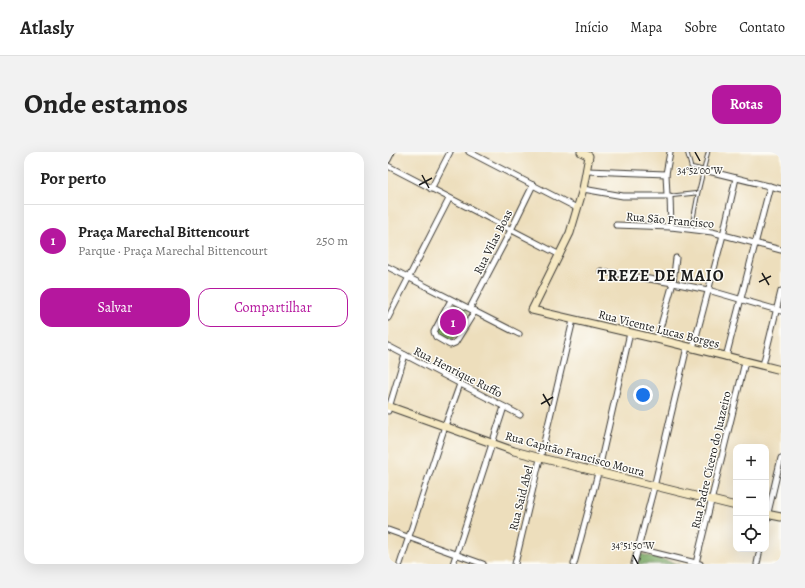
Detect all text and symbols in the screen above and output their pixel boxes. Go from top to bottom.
text: Atlasly [20,15,74,41]
text: Início [575,18,608,37]
text: Mapa [630,18,662,37]
text: Sobre [684,18,717,37]
text: Contato [739,18,785,37]
text: Onde estamos [24,85,188,123]
button: Rotas [712,85,781,124]
text: 34°52'00"W [677,164,723,177]
text: Por perto [40,167,106,190]
street label: Rua Vilas Boas [470,207,516,277]
street label: Rua São Francisco [625,208,715,232]
text: Praça Marechal Bittencourt [78,222,249,242]
text: 1 [51,232,55,249]
text: 250 m [316,232,348,249]
text: Parque · Praça Marechal Bittencourt [78,242,268,259]
district label: TREZE DE MAIO [598,265,724,287]
button: Salvar [40,288,190,327]
button: Compartilhar [198,288,348,327]
street label: Rua Vicente Lucas Borges [597,306,721,352]
pin: 1 [440,307,466,337]
street label: Rua Henrique Ruffo [411,343,505,401]
your location [633,385,653,405]
street label: Rua Padre Cícero do Juazeiro [687,389,735,531]
street label: Rua Capitão Francisco Moura [504,428,647,480]
map controls [733,444,769,552]
button: + [733,444,769,480]
street label: Rua Said Abel [505,464,537,532]
button: − [733,480,769,516]
button: locate [733,516,769,552]
text: 34°51'50"W [611,539,655,552]

